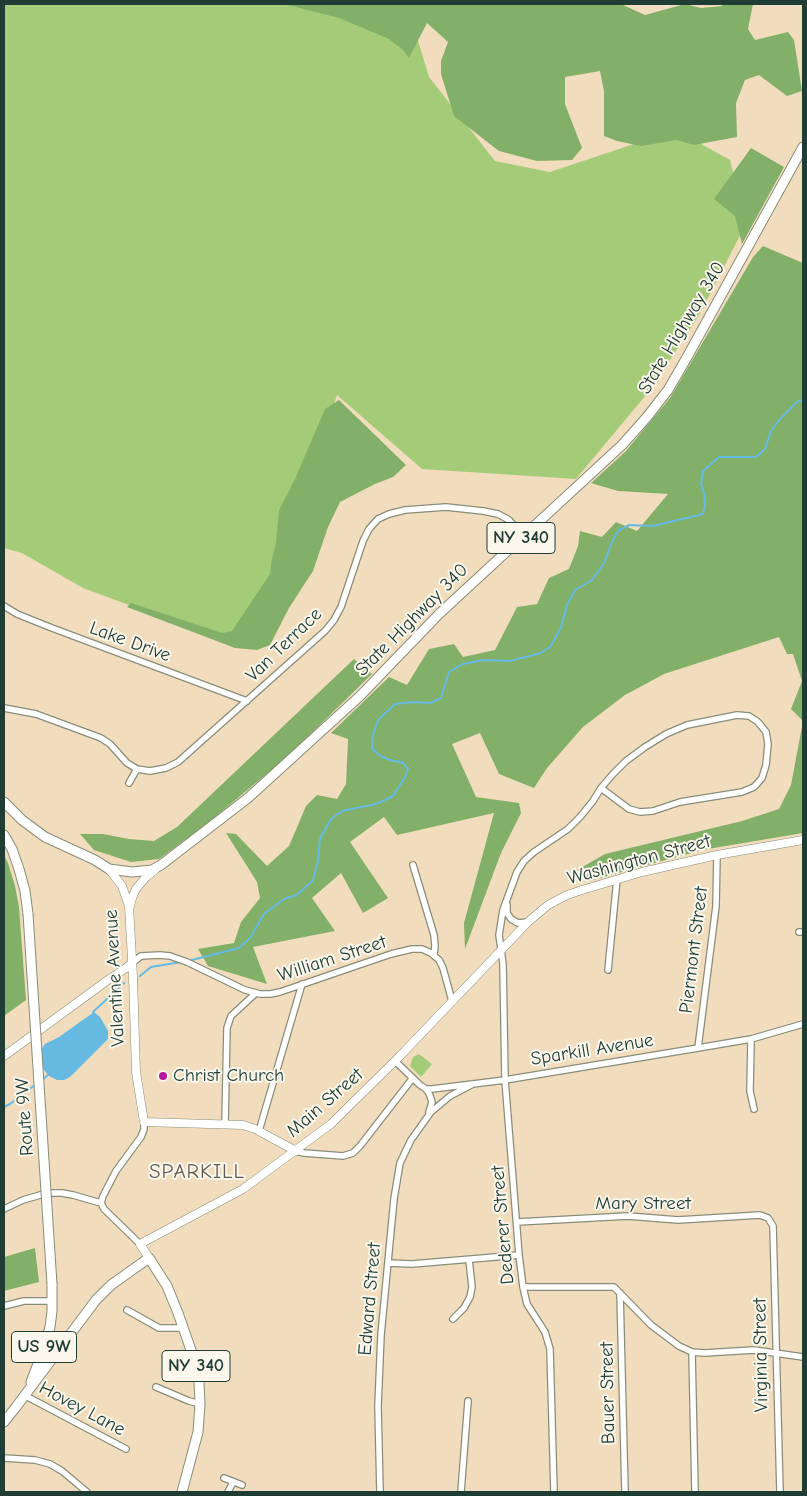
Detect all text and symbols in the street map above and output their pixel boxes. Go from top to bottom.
street label: State Highway 340 [634,258,730,398]
road number: NY 340 [487,522,555,554]
street label: State Highway 340 [351,559,473,681]
street label: Van Terrace [241,603,327,687]
street label: Lake Drive [86,617,174,667]
street label: Washington Street [565,830,713,890]
street label: Piermont Street [675,885,713,1015]
street label: Valentine Avenue [100,909,130,1047]
street label: William Street [275,931,389,987]
street label: Sparkill Avenue [529,1029,655,1071]
street label: Main Street [282,1063,368,1143]
place label: Christ Church [173,1065,284,1087]
marker: Christ Church [157,1070,169,1082]
street label: Route 9W [11,1077,39,1157]
district label: SPARKILL [148,1159,246,1185]
street label: Dederer Street [486,1165,520,1285]
street label: Mary Street [595,1193,691,1215]
street label: Edward Street [354,1242,386,1356]
street label: Virginia Street [749,1298,773,1412]
road number: US 9W [12,1331,76,1362]
street label: Bauer Street [596,1342,620,1444]
road number: NY 340 [162,1350,230,1382]
street label: Hovey Lane [35,1377,129,1441]

